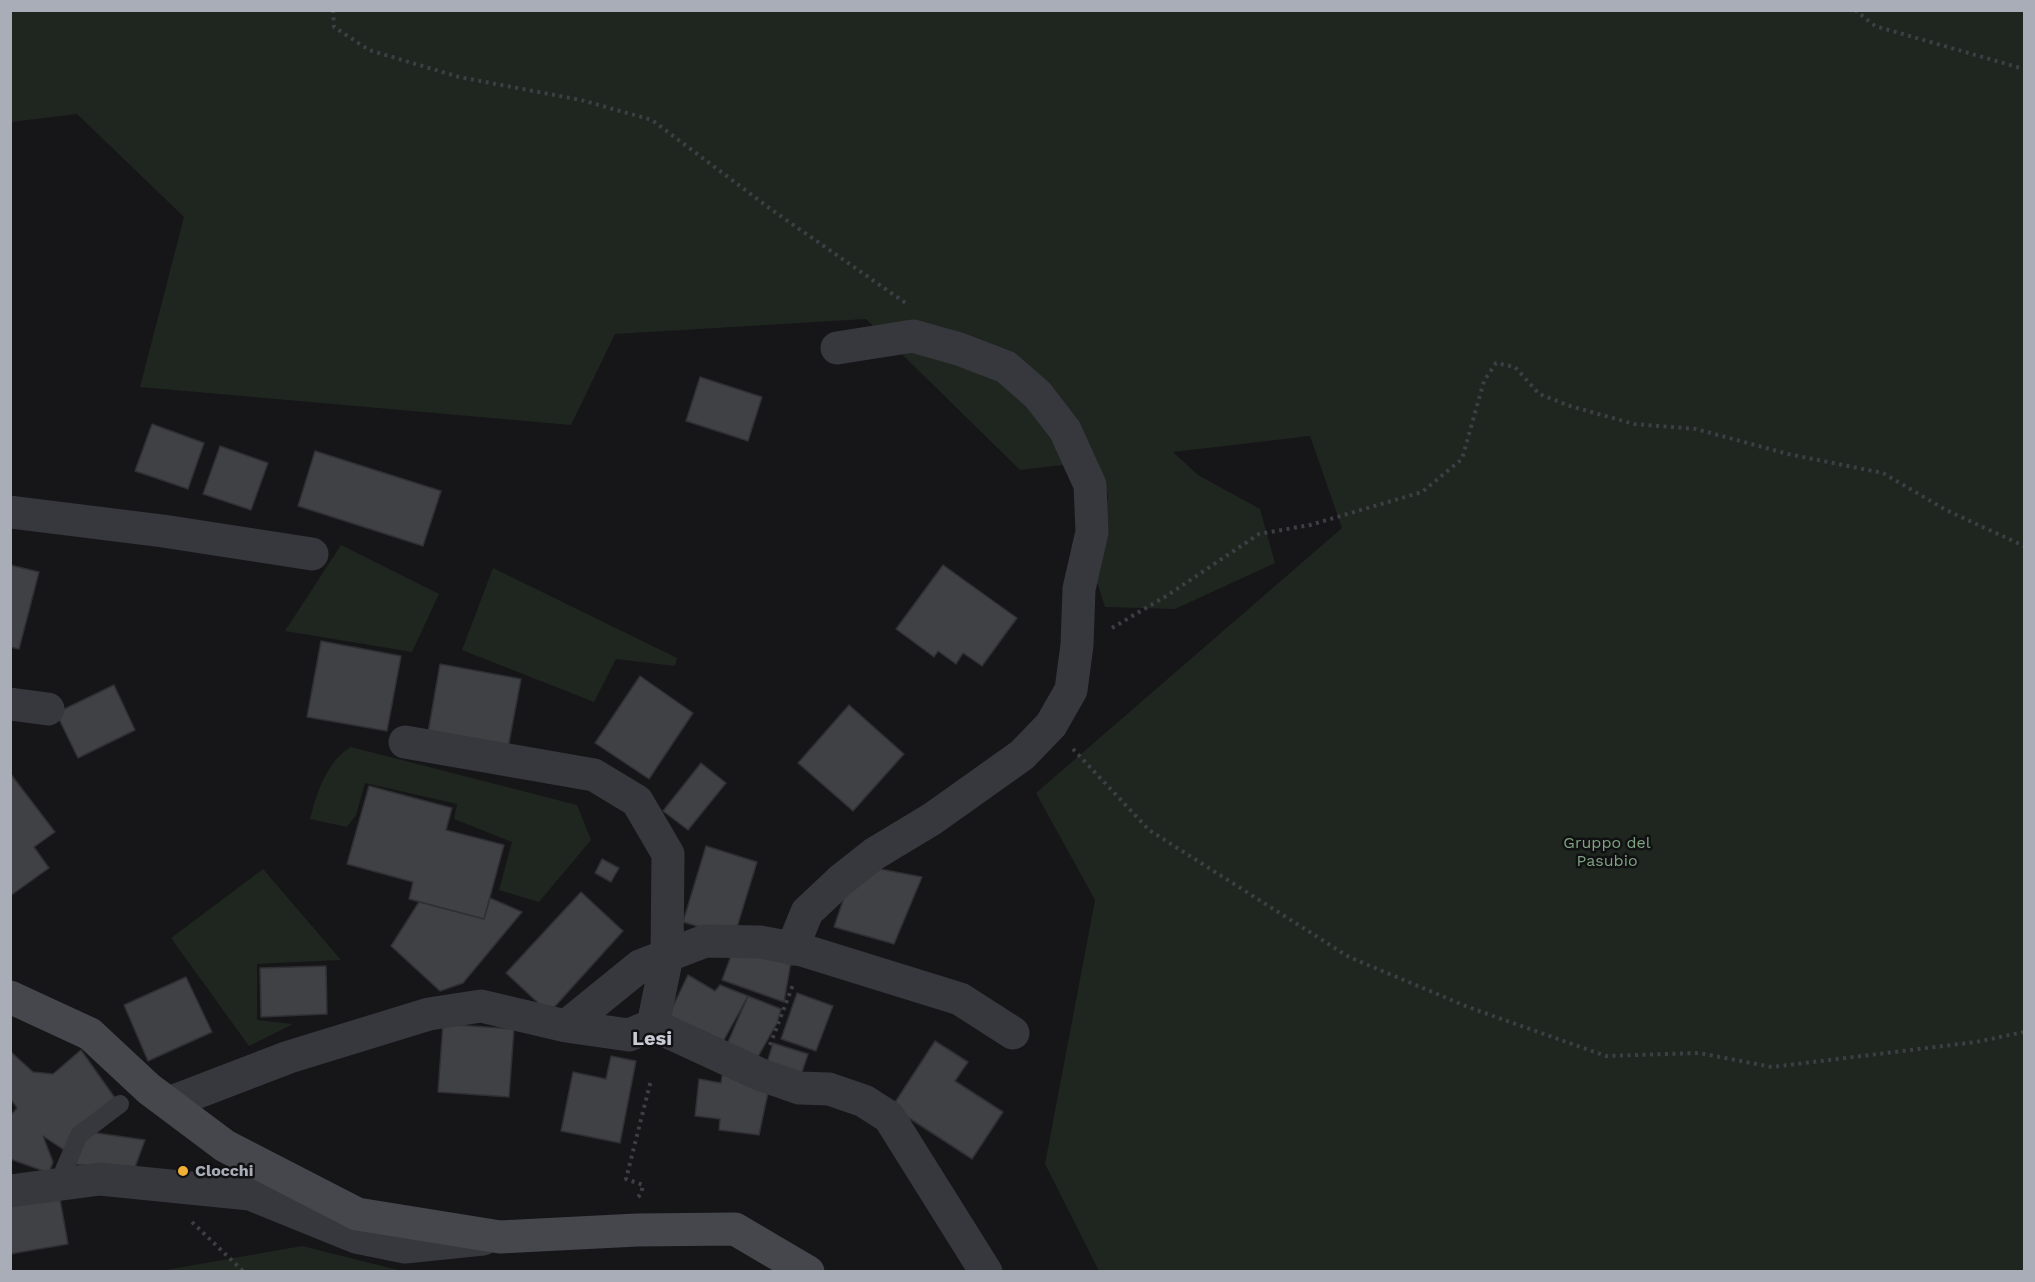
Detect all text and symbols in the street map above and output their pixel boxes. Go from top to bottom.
park label: Gruppo del Pasubio [1563,833,1651,871]
district label: Lesi [632,1027,672,1051]
place label: Clocchi [195,1161,253,1181]
marker: Clocchi [176,1164,190,1178]

